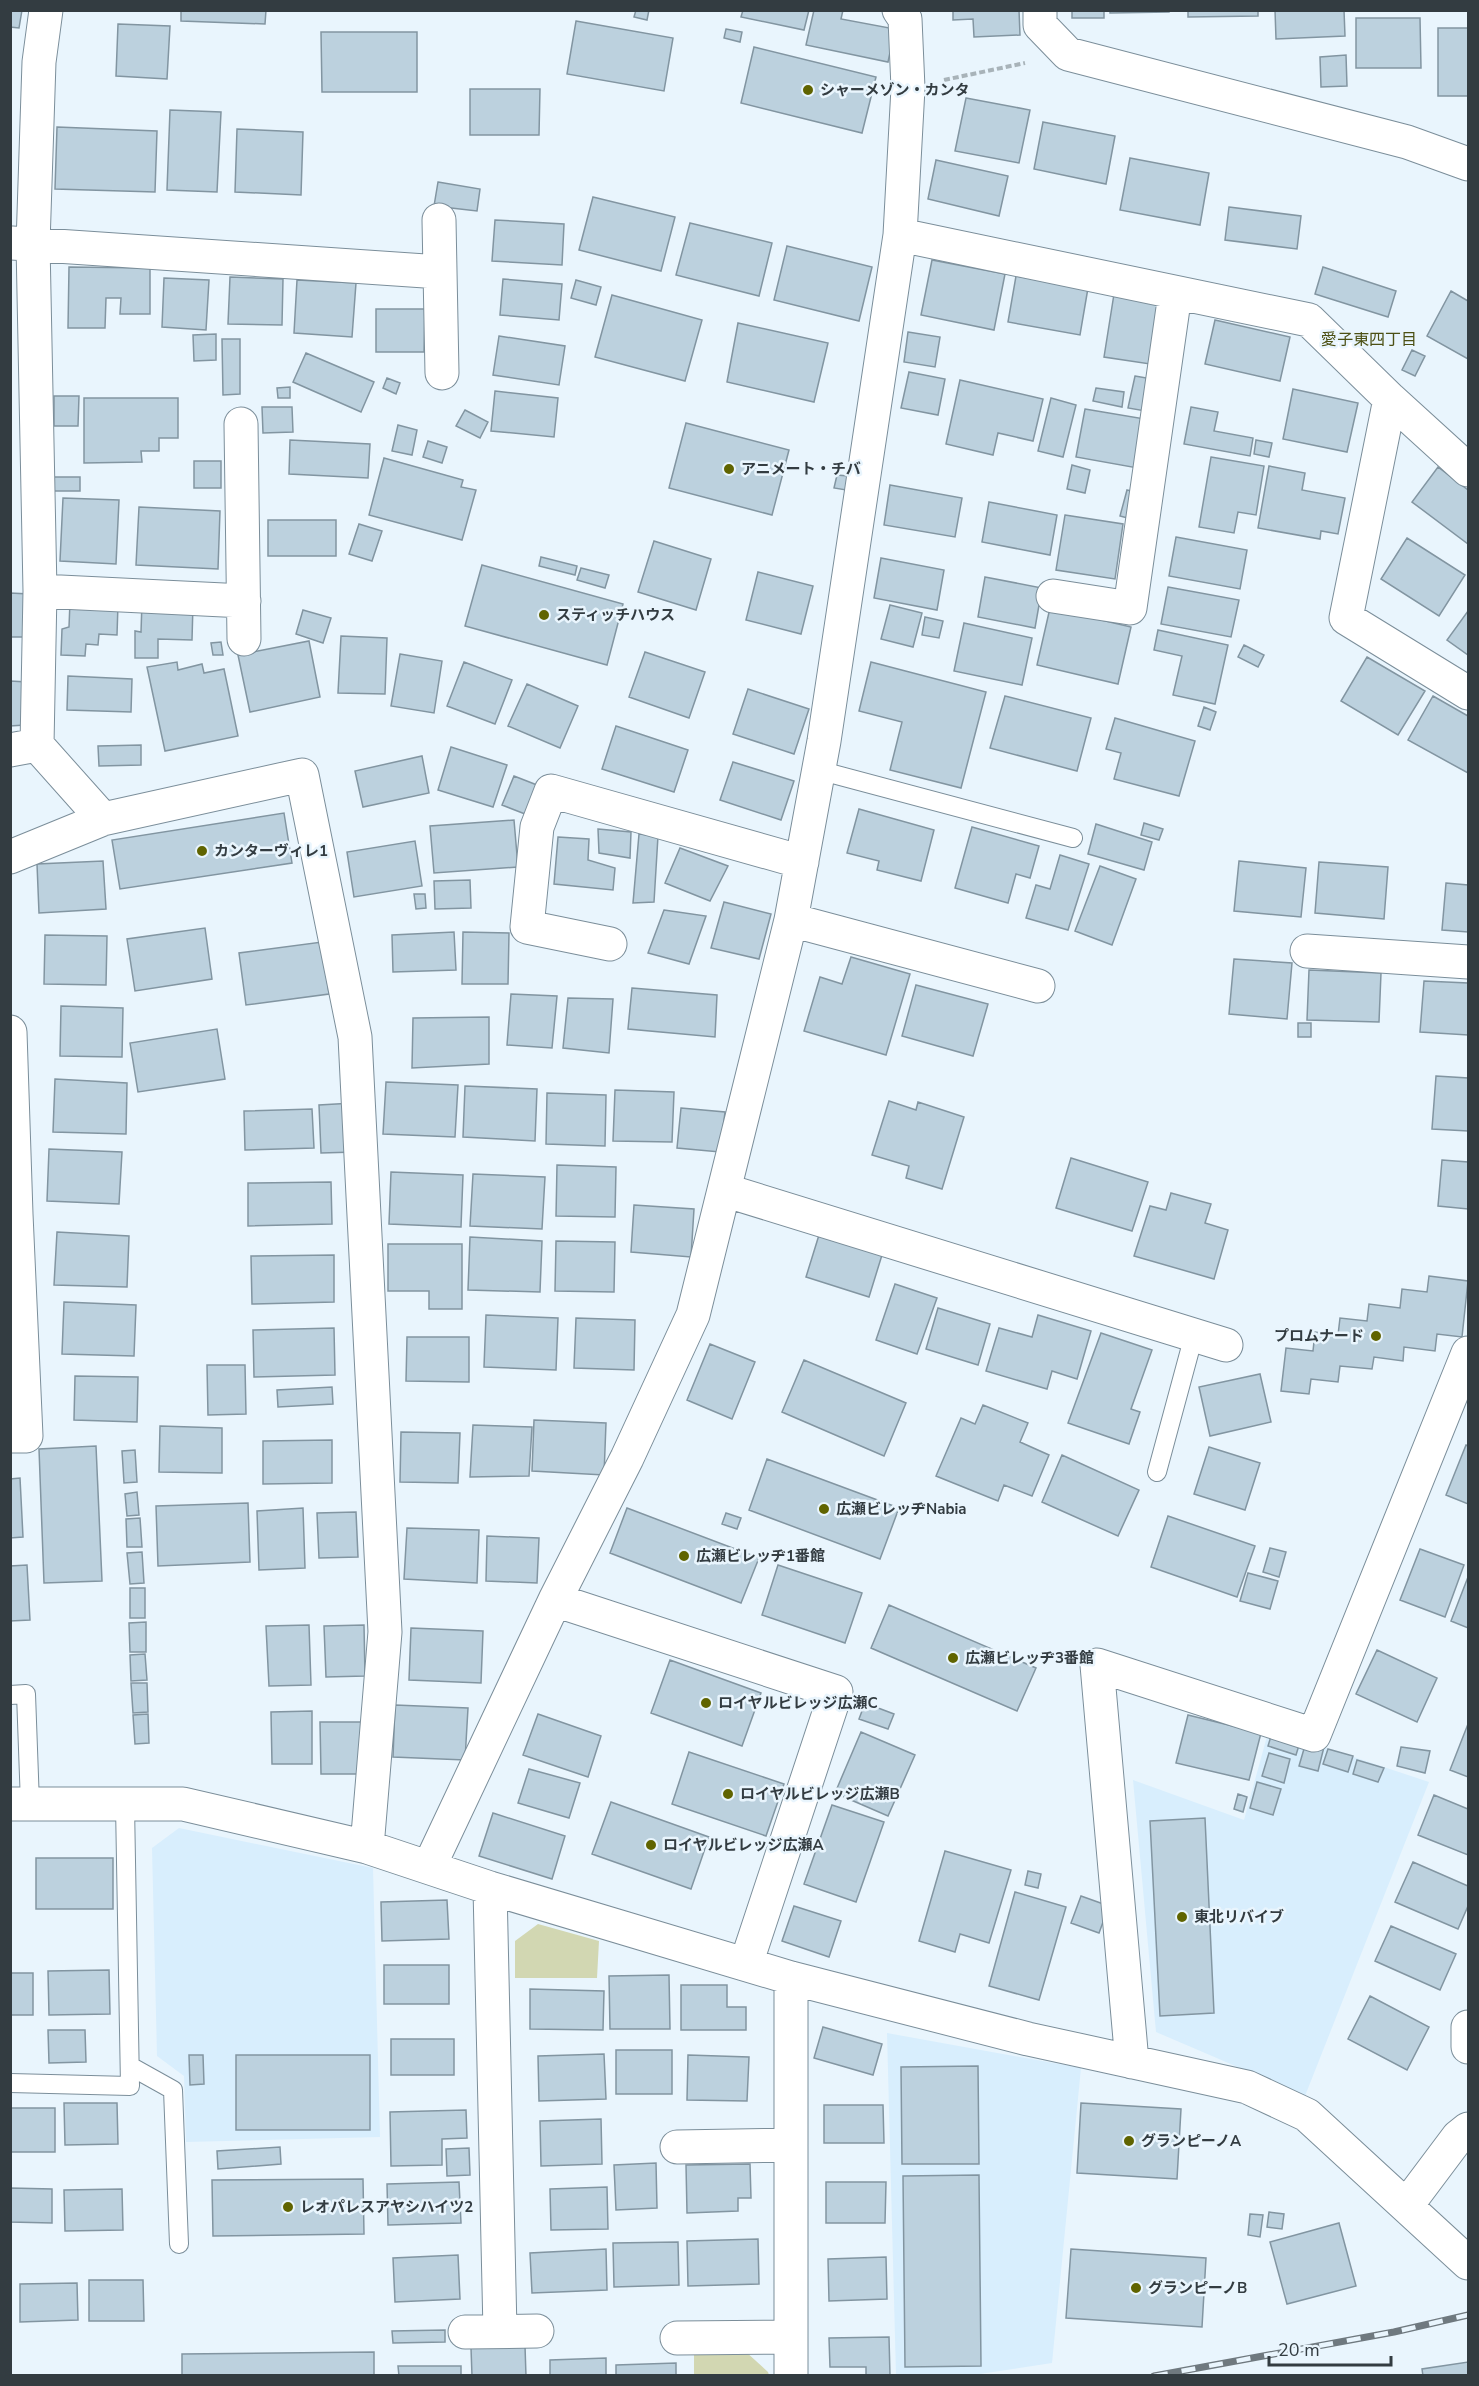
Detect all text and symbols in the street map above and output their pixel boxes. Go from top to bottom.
place label: シャーメゾン・カンタ [820,80,969,100]
marker: シャーメゾン・カンタ [801,83,815,97]
district label: 愛子東四丁目 [1321,329,1417,351]
place label: アニメート・チバ [741,459,861,479]
marker: アニメート・チバ [722,462,736,476]
place label: スティッチハウス [556,605,675,625]
marker: スティッチハウス [537,608,551,622]
place label: カンターヴィレ1 [214,841,328,861]
marker: カンターヴィレ1 [195,844,209,858]
place label: プロムナード [1274,1326,1364,1346]
marker: プロムナード [1369,1329,1383,1343]
place label: 広瀬ビレッヂNabia [836,1499,966,1519]
marker: 広瀬ビレッヂNabia [817,1502,831,1516]
place label: 広瀬ビレッヂ1番館 [696,1546,825,1566]
marker: 広瀬ビレッヂ1番館 [677,1549,691,1563]
place label: 広瀬ビレッヂ3番館 [965,1648,1094,1668]
marker: 広瀬ビレッヂ3番館 [946,1651,960,1665]
place label: ロイヤルビレッジ広瀬C [718,1693,878,1713]
marker: ロイヤルビレッジ広瀬C [699,1696,713,1710]
place label: ロイヤルビレッジ広瀬B [740,1784,900,1804]
marker: ロイヤルビレッジ広瀬B [721,1787,735,1801]
place label: ロイヤルビレッジ広瀬A [663,1835,825,1855]
marker: ロイヤルビレッジ広瀬A [644,1838,658,1852]
place label: 東北リバイブ [1194,1907,1284,1927]
marker: 東北リバイブ [1175,1910,1189,1924]
place label: グランピーノA [1141,2131,1242,2151]
marker: グランピーノA [1122,2134,1136,2148]
place label: レオパレスアヤシハイツ2 [300,2197,473,2217]
marker: レオパレスアヤシハイツ2 [281,2200,295,2214]
place label: グランピーノB [1148,2278,1247,2298]
marker: グランピーノB [1129,2281,1143,2295]
scale bar [1269,2329,1390,2367]
text: 20 m [1278,2338,1320,2362]

